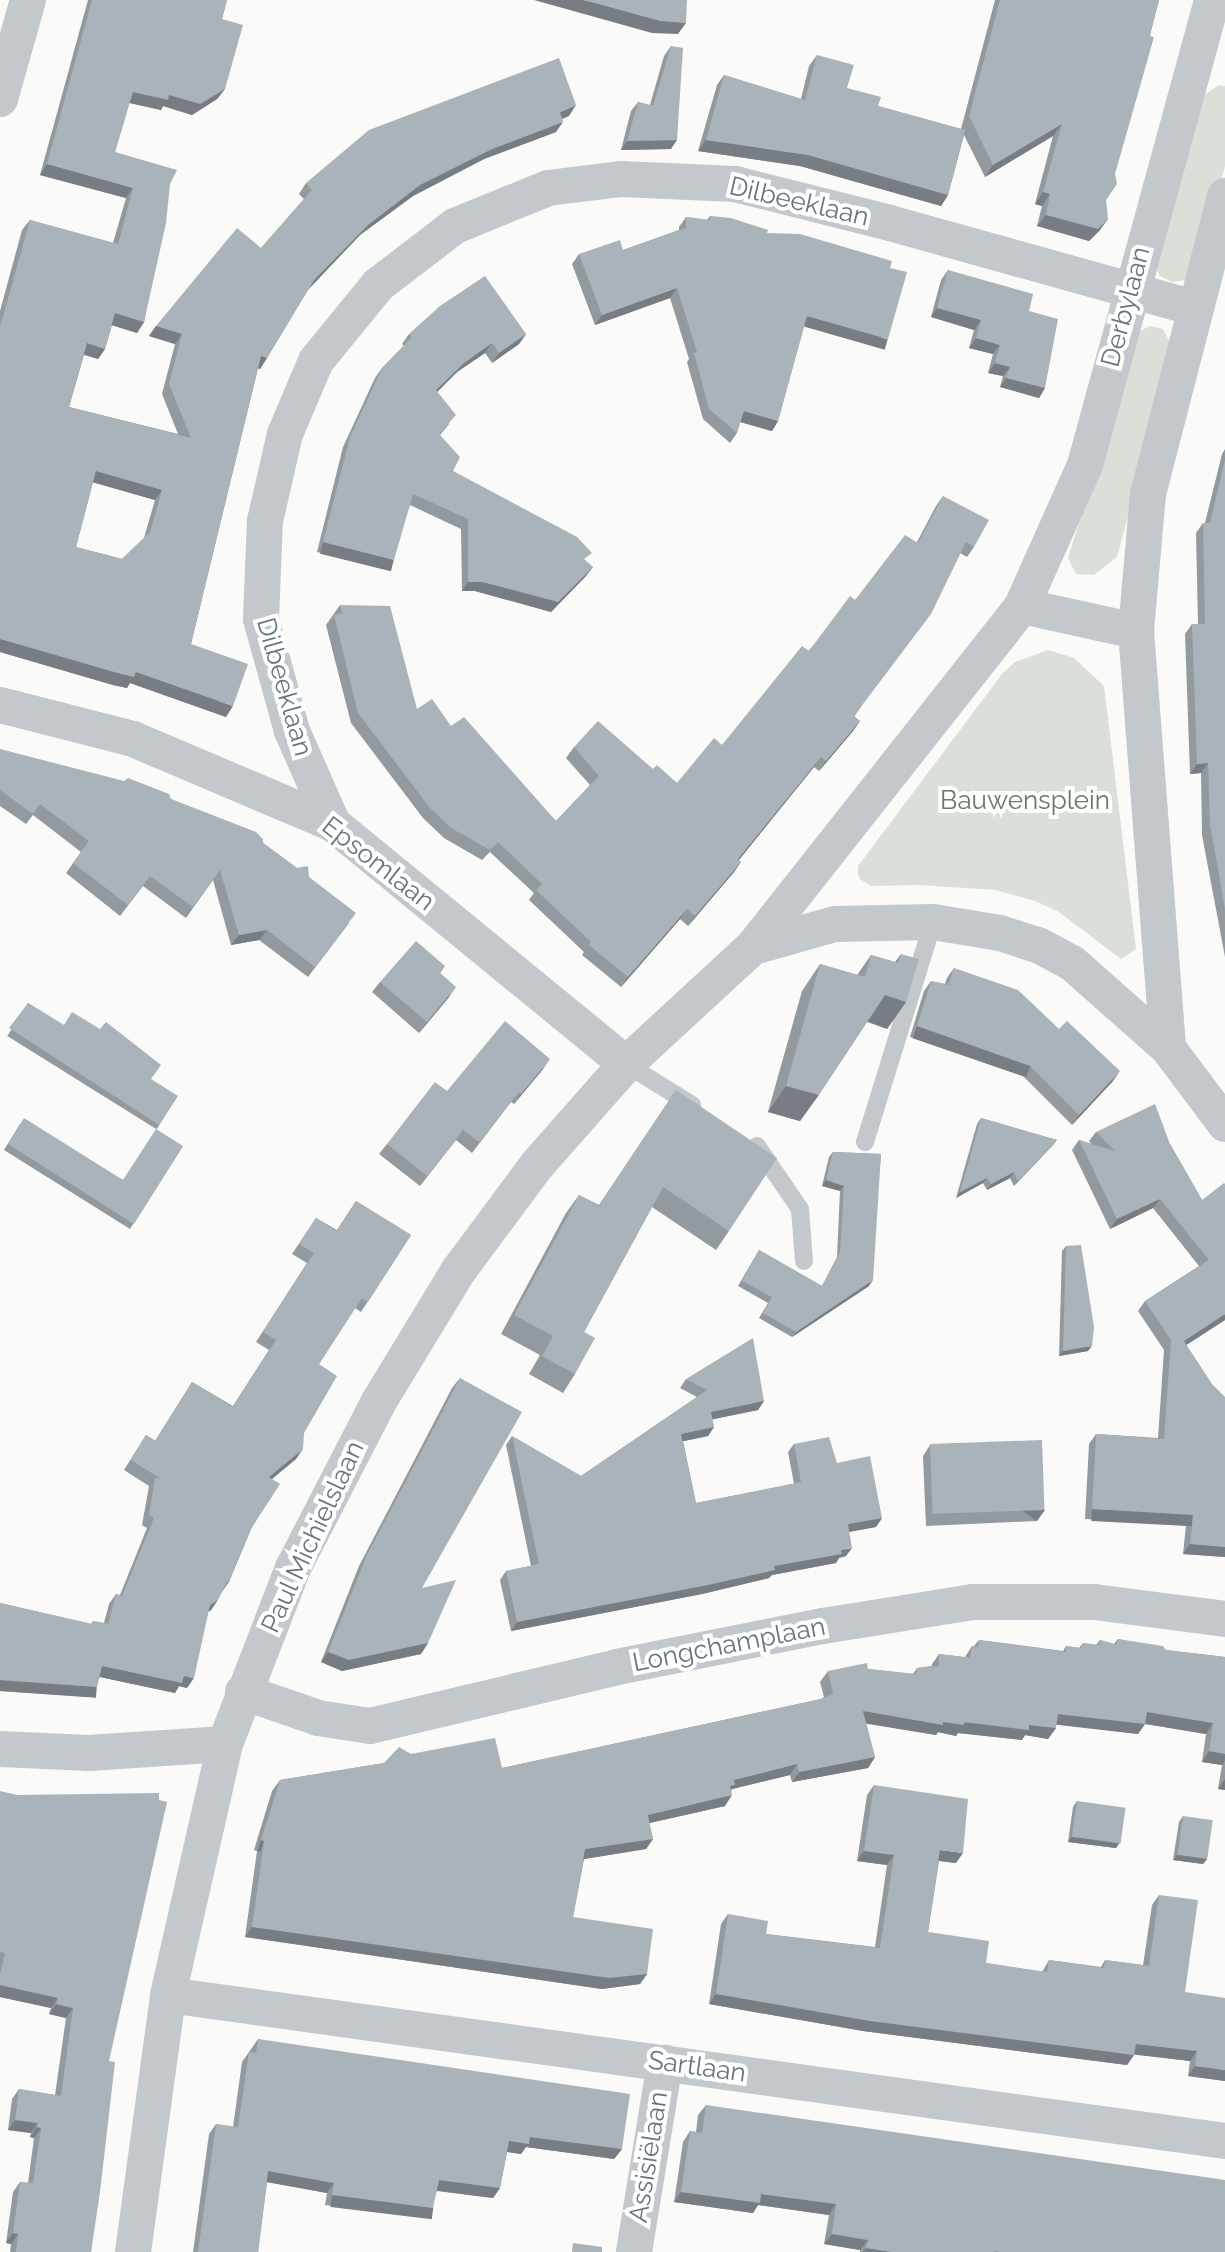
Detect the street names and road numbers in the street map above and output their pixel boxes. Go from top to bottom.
street label: Dilbeeklaan [726,171,872,233]
street label: Derbylaan [1095,243,1157,371]
street label: Dilbeeklaan [249,614,319,760]
street label: Epsomlaan [316,810,440,918]
street label: Paul Michielslaan [255,1436,371,1638]
street label: Longchamplaan [630,1611,828,1679]
street label: Sartlaan [646,2045,748,2089]
street label: Assisiëlaan [623,2089,675,2225]

